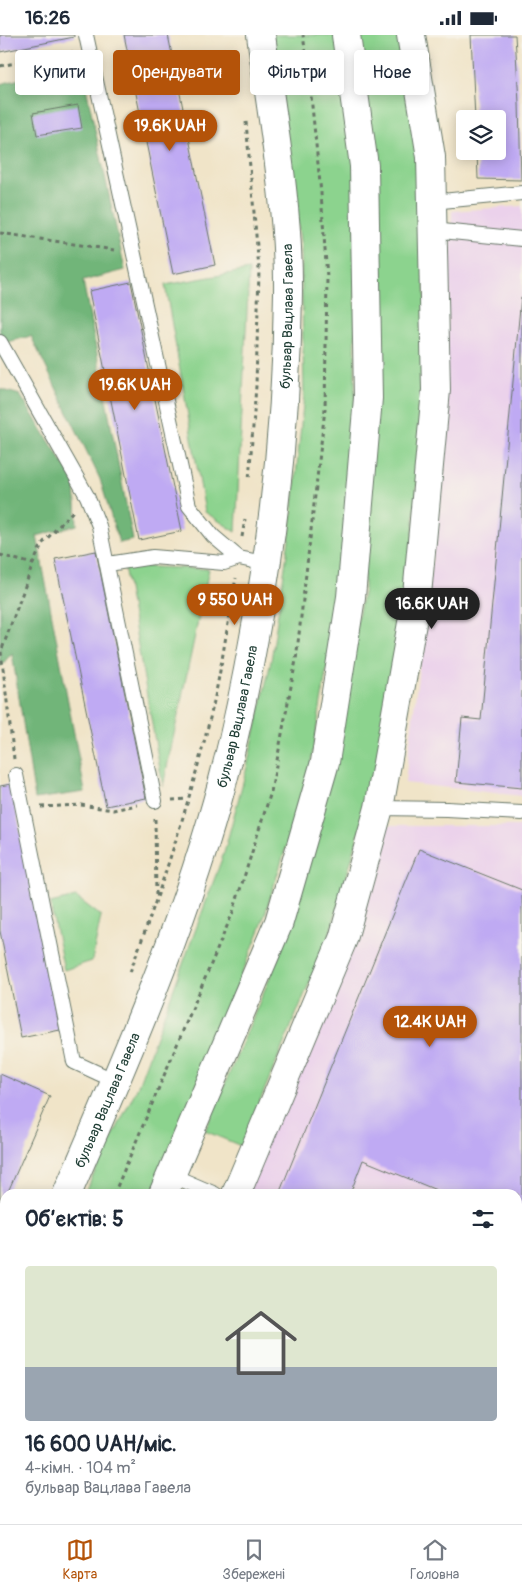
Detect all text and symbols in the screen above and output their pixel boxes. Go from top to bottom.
text: 16:26 [25,6,70,30]
chip: Купити [15,50,103,95]
chip: Орендувати [113,50,240,95]
chip: Фільтри [250,50,344,95]
chip: Нове [354,50,429,95]
pin: 19.6K UAH [113,109,227,152]
map controls [456,110,506,160]
button: layers [456,110,506,160]
text: 19.6K UAH [134,116,206,136]
street label: бульвар Вацлава Гавела [277,243,297,390]
pin: 19.6K UAH [78,369,192,411]
text: 19.6K UAH [99,375,171,395]
pin: 9 550 UAH [178,583,292,626]
pin: 16.6K UAH [375,587,489,630]
text: 9 550 UAH [198,590,272,610]
text: 16.6K UAH [396,594,468,614]
street label: бульвар Вацлава Гавела [213,644,261,790]
pin: 12.4K UAH [373,1005,487,1048]
text: 12.4K UAH [394,1012,466,1032]
street label: бульвар Вацлава Гавела [71,1030,144,1171]
icon: filters [469,1205,497,1233]
text: Об’єктів: 5 [25,1206,124,1233]
icon: home [216,1298,306,1388]
text: 16 600 UAH/міс. [25,1431,177,1458]
text: 4-кімн. · 104 m² [25,1458,136,1478]
text: бульвар Вацлава Гавела [25,1478,191,1498]
tab: Карта [63,1536,97,1583]
tab: Збережені [222,1536,285,1583]
tab: Головна [410,1536,459,1583]

